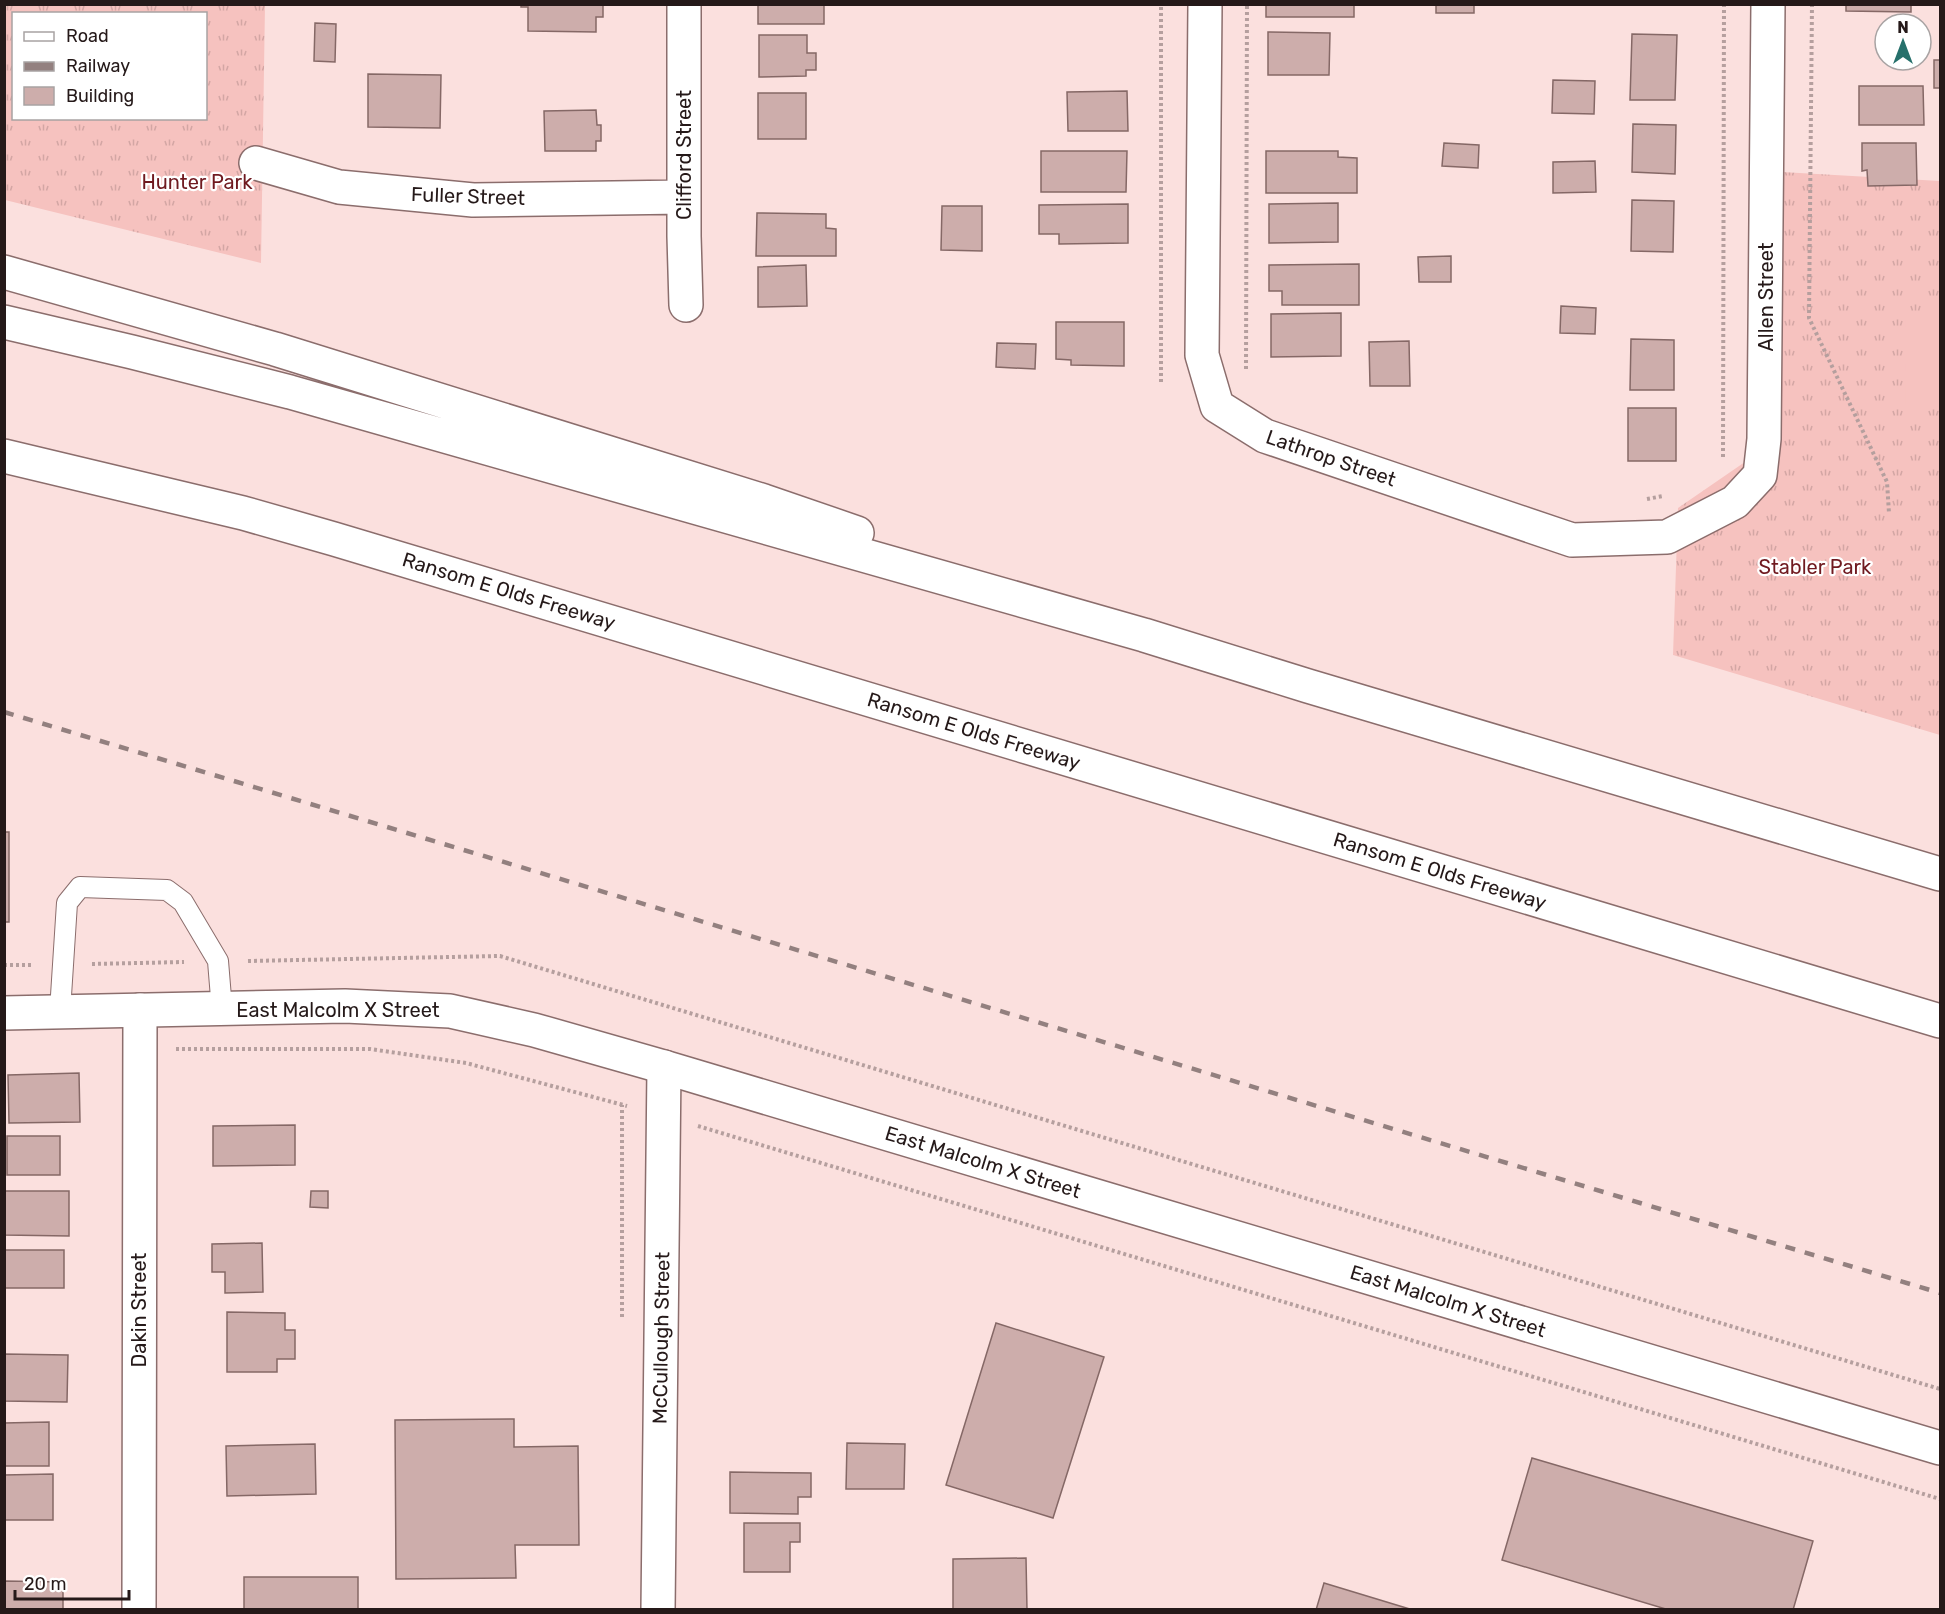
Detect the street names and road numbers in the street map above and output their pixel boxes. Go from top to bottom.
street label: Clifford Street [672,90,696,220]
street label: Fuller Street [410,182,526,210]
street label: Allen Street [1754,242,1778,352]
street label: Lathrop Street [1263,425,1399,491]
street label: Ransom E Olds Freeway [400,547,618,635]
street label: Ransom E Olds Freeway [865,687,1083,775]
street label: Ransom E Olds Freeway [1331,827,1549,915]
street label: East Malcolm X Street [236,998,440,1022]
street label: East Malcolm X Street [882,1121,1084,1203]
street label: McCullough Street [647,1251,675,1424]
street label: Dakin Street [127,1252,151,1367]
street label: East Malcolm X Street [1347,1260,1549,1342]

